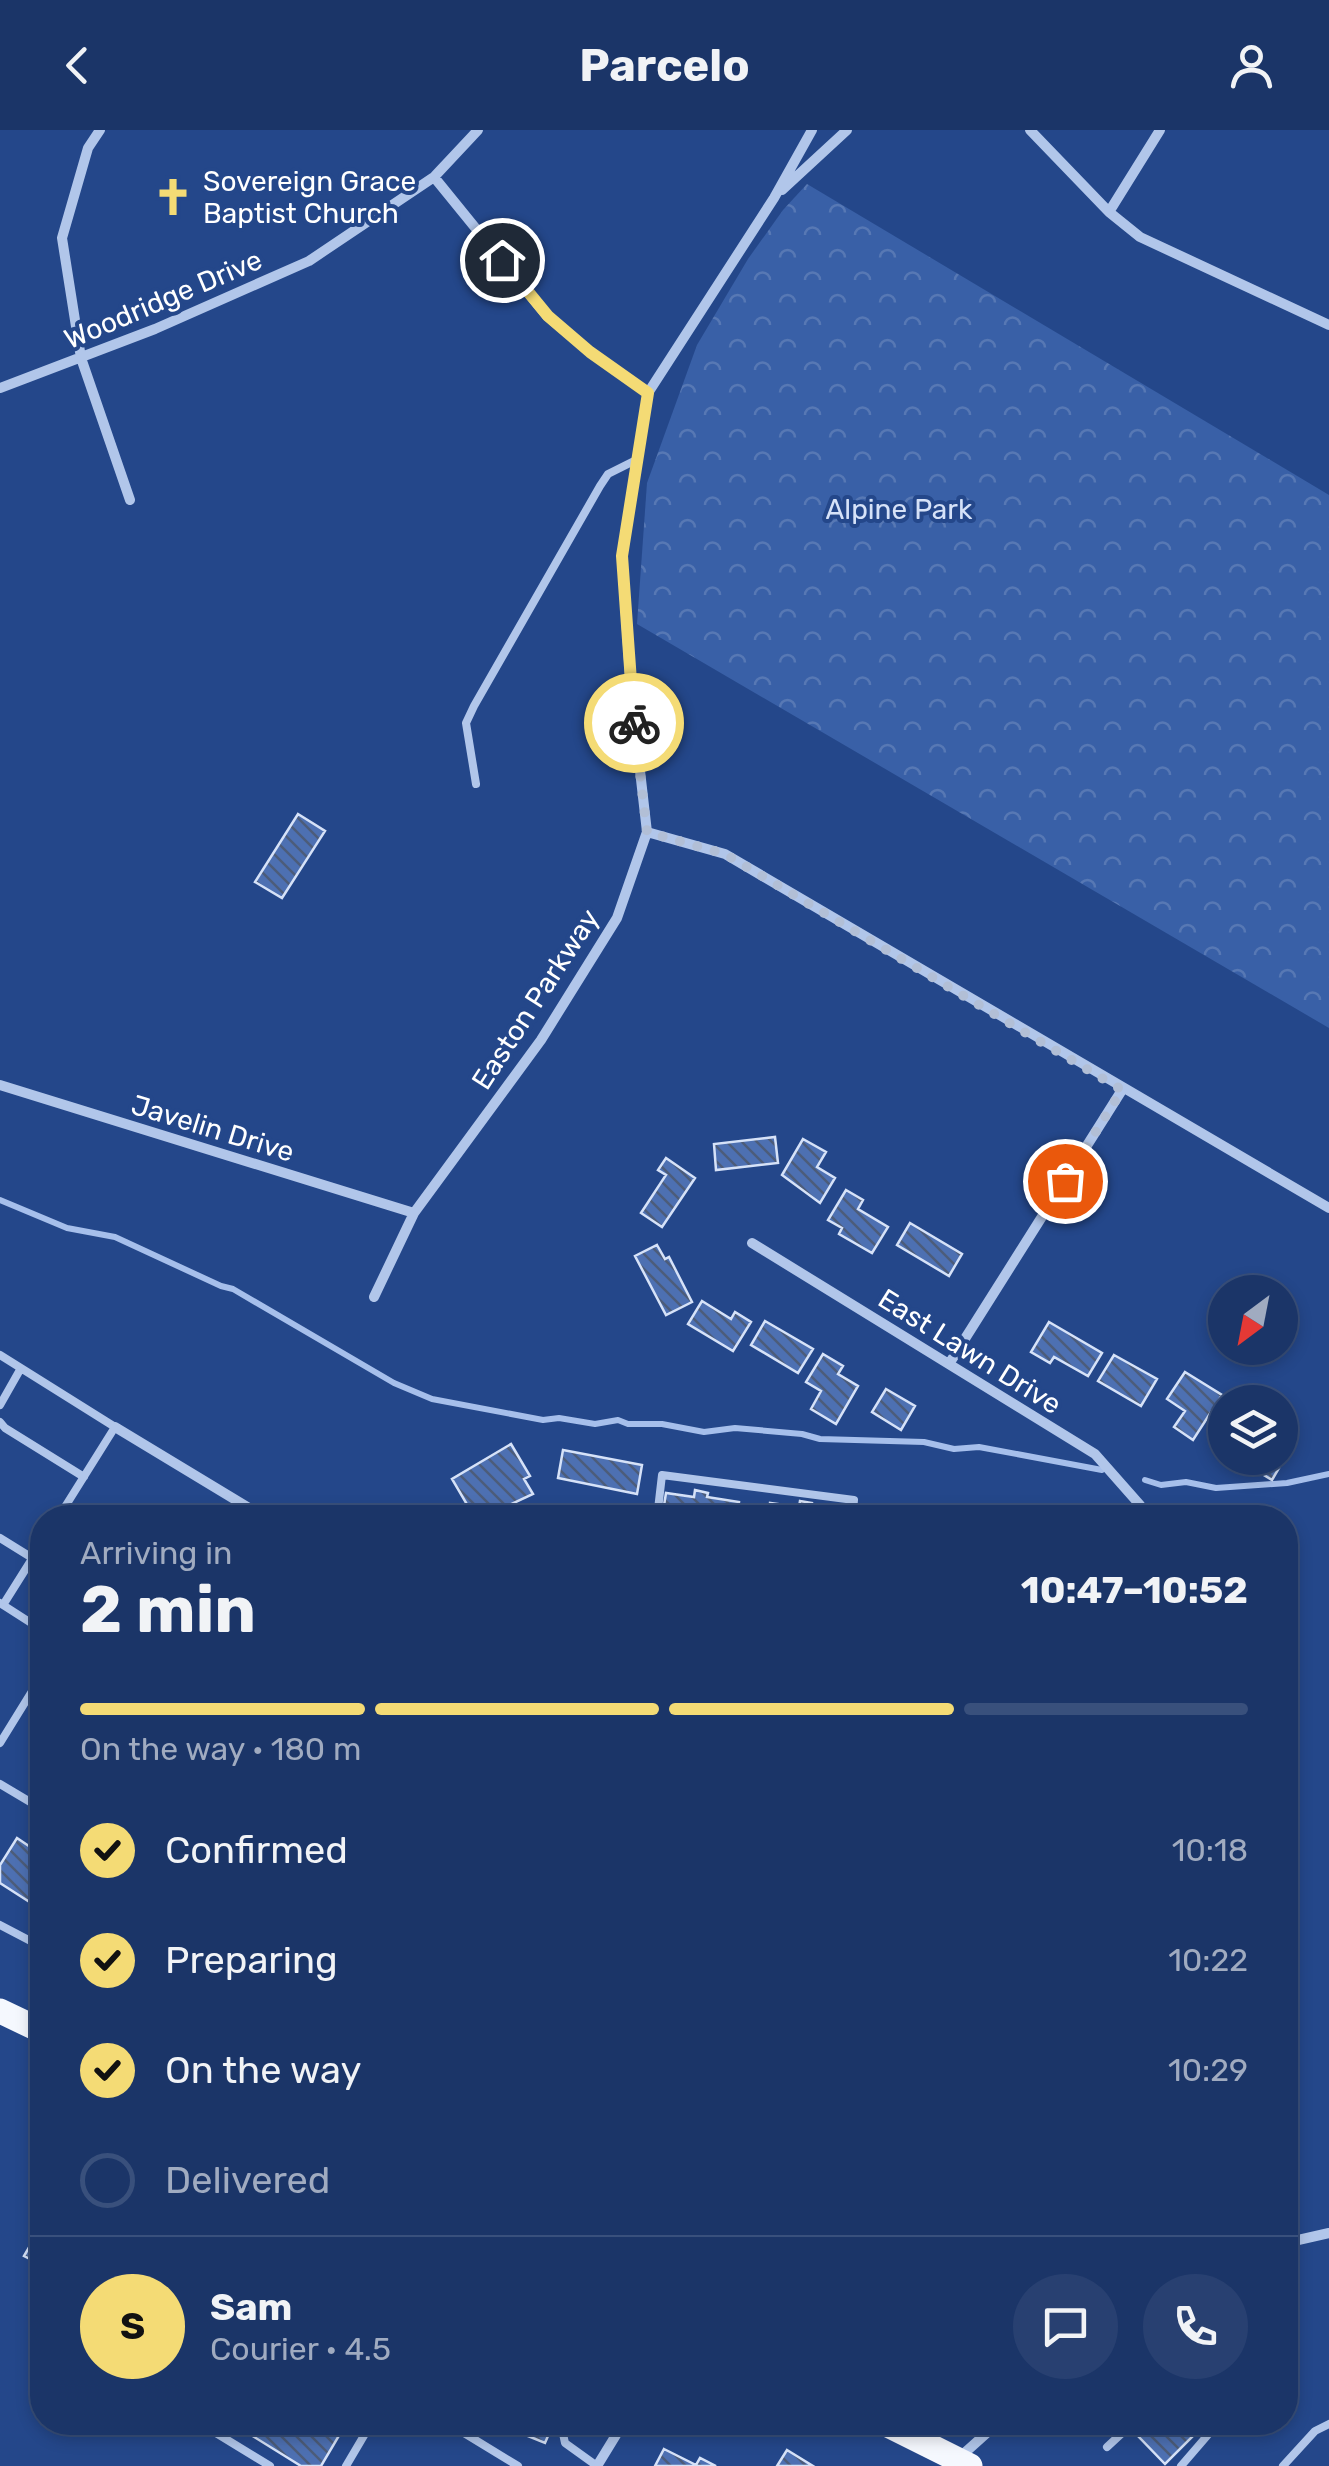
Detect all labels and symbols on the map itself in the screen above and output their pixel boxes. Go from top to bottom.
place label: Sovereign Grace Baptist Church [203,165,416,230]
church icon: Sovereign Grace Baptist Church [152,176,194,218]
pin [460,218,545,303]
street label: Woodridge Drive [59,243,267,356]
park label: Alpine Park [826,493,973,526]
courier [584,673,684,773]
street label: Easton Parkway [465,903,606,1096]
street label: Javelin Drive [128,1088,298,1169]
pin [1023,1139,1108,1224]
north arrow [1208,1275,1298,1365]
street label: East Lawn Drive [872,1282,1067,1421]

